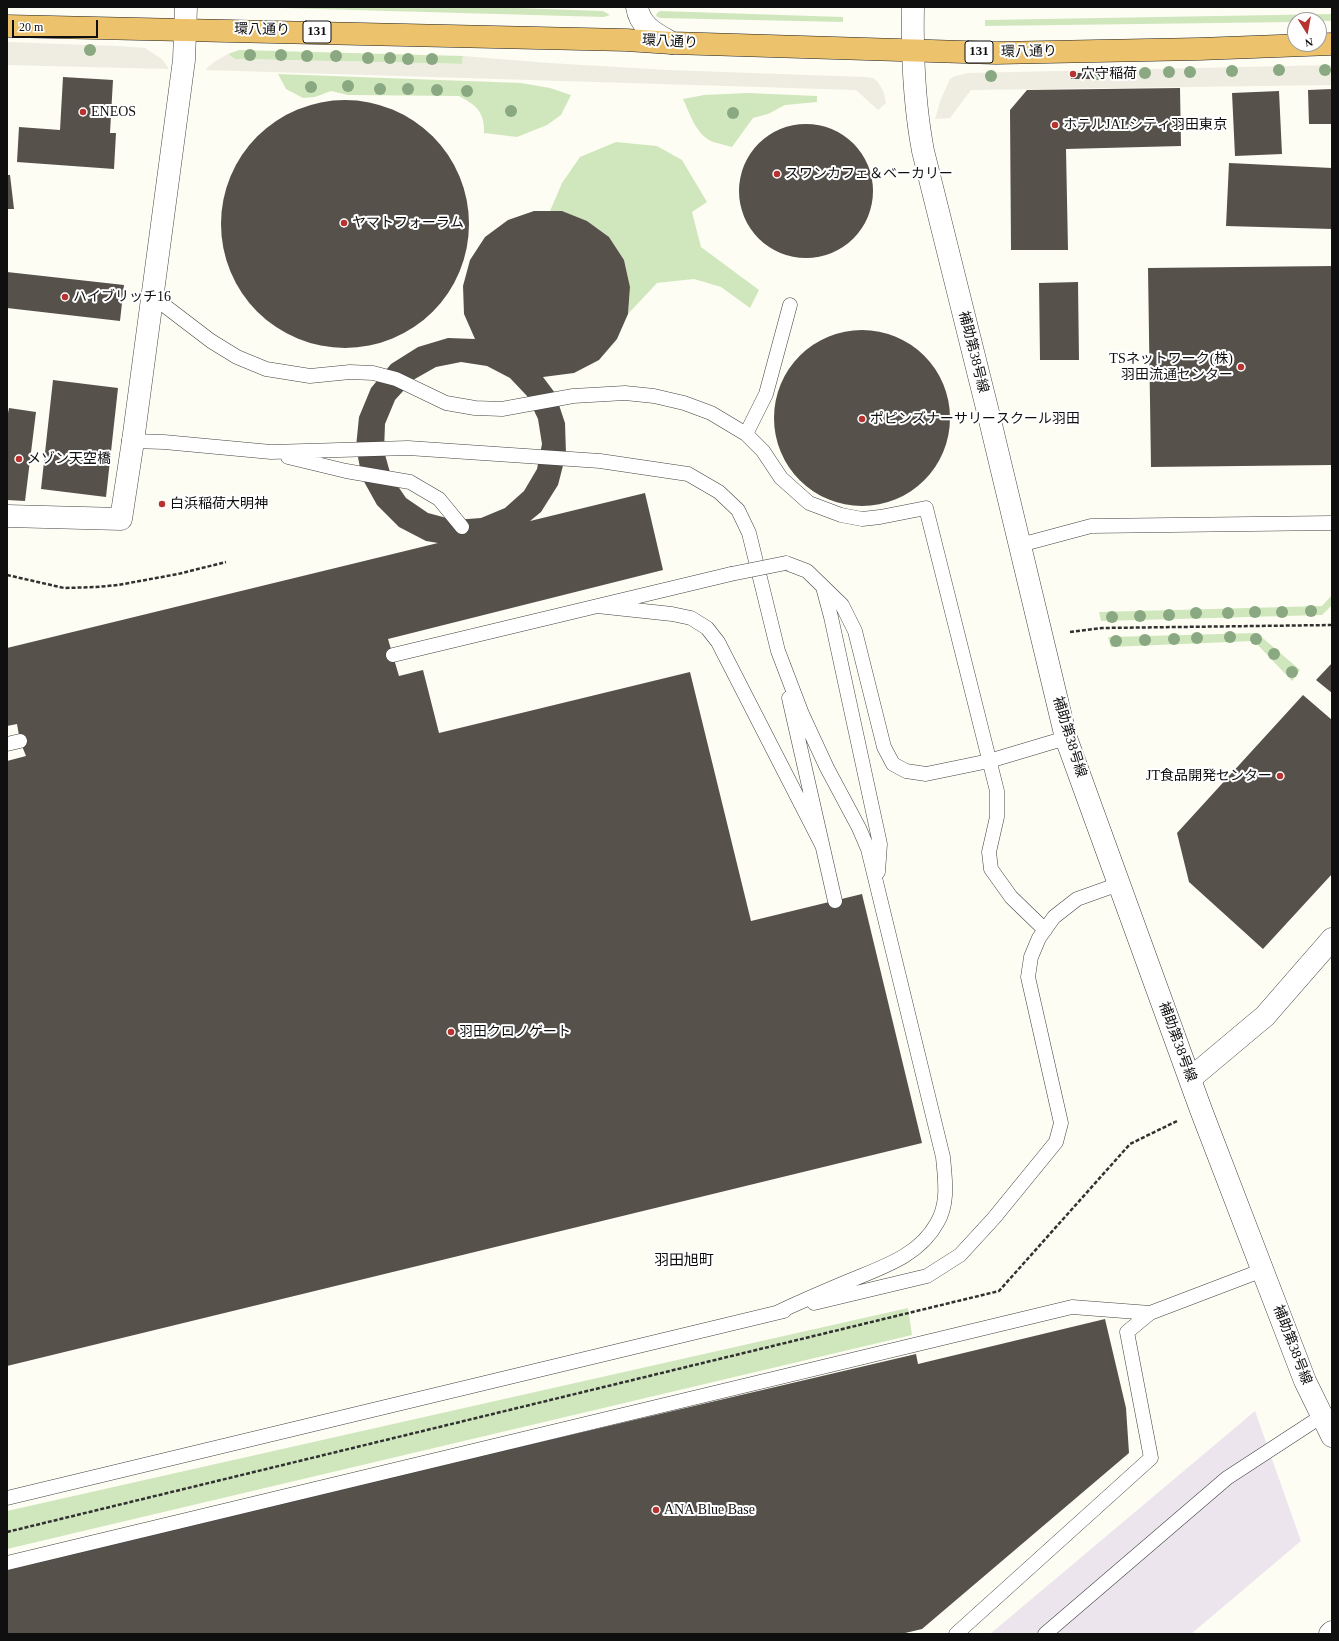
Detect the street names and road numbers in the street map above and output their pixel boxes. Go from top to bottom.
street label: 環八通り [234,21,290,39]
road number: 131 [303,21,331,43]
street label: 環八通り [642,32,698,52]
road number: 131 [965,41,993,63]
street label: 環八通り [1001,43,1057,61]
street label: 補助第38号線 [955,309,991,395]
street label: 補助第38号線 [1049,694,1089,780]
street label: 補助第38号線 [1155,1000,1199,1084]
street label: 補助第38号線 [1269,1303,1315,1387]

